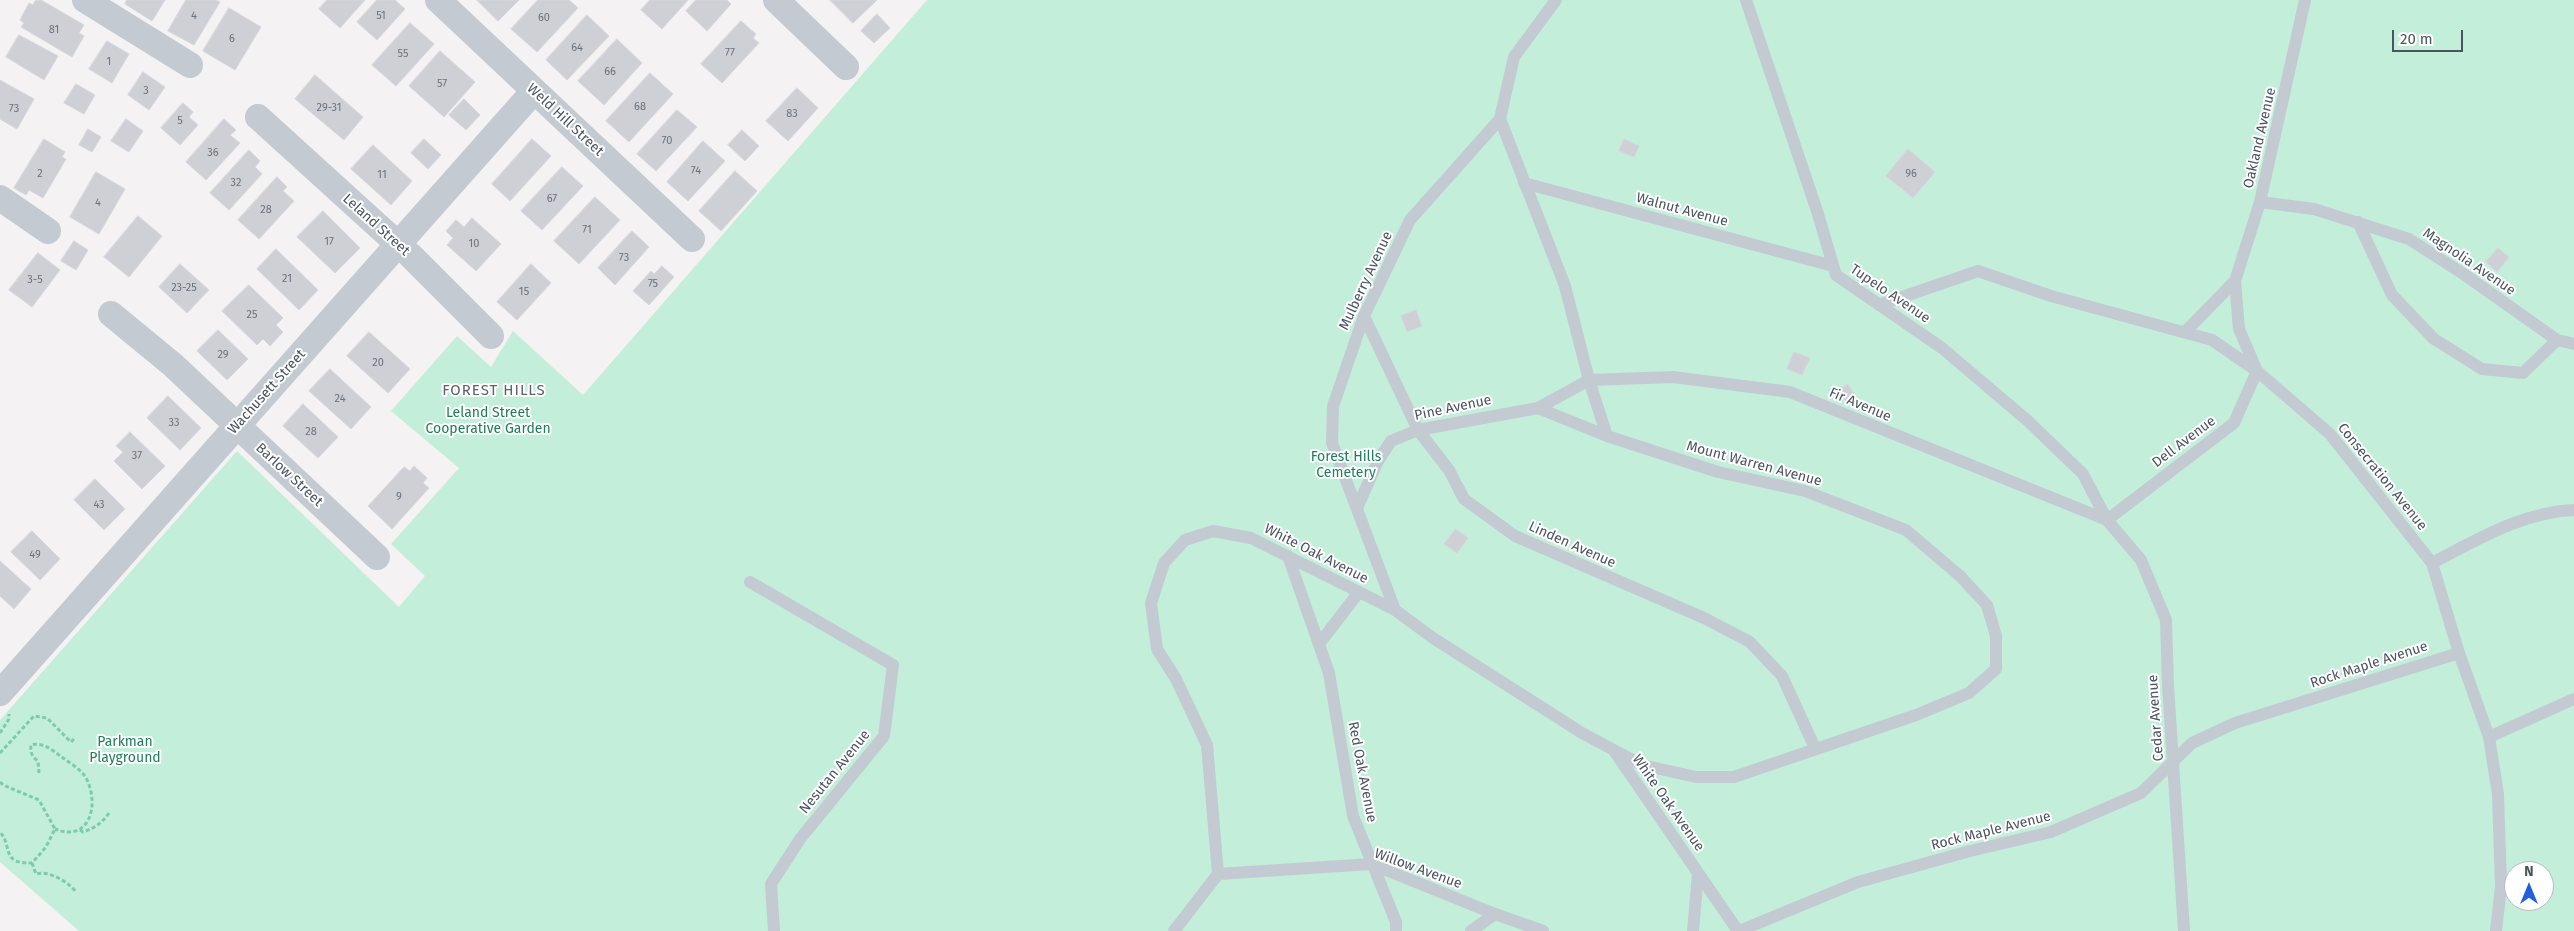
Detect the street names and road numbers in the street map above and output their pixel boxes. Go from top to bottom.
street label: Weld Hill Street [523,80,607,160]
street label: Oakland Avenue [2240,86,2280,190]
street label: Walnut Avenue [1634,190,1730,230]
street label: Leland Street [339,191,413,259]
street label: Magnolia Avenue [2420,225,2518,299]
street label: Mulberry Avenue [1336,229,1396,333]
street label: Tupelo Avenue [1847,261,1933,327]
street label: Wachusett Street [225,346,309,438]
street label: Fir Avenue [1826,384,1894,426]
street label: Pine Avenue [1413,392,1493,424]
street label: Dell Avenue [2149,413,2219,471]
street label: Consecration Avenue [2334,420,2430,534]
street label: Mount Warren Avenue [1685,438,1823,490]
street label: Barlow Street [252,440,326,510]
street label: Linden Avenue [1526,518,1618,572]
street label: White Oak Avenue [1261,521,1371,587]
street label: Rock Maple Avenue [2308,638,2430,692]
street label: Cedar Avenue [2145,674,2167,762]
street label: Red Oak Avenue [1344,720,1380,824]
street label: Nesutan Avenue [796,727,874,817]
street label: White Oak Avenue [1628,751,1708,855]
street label: Rock Maple Avenue [1929,808,2053,854]
street label: Willow Avenue [1372,845,1464,893]

